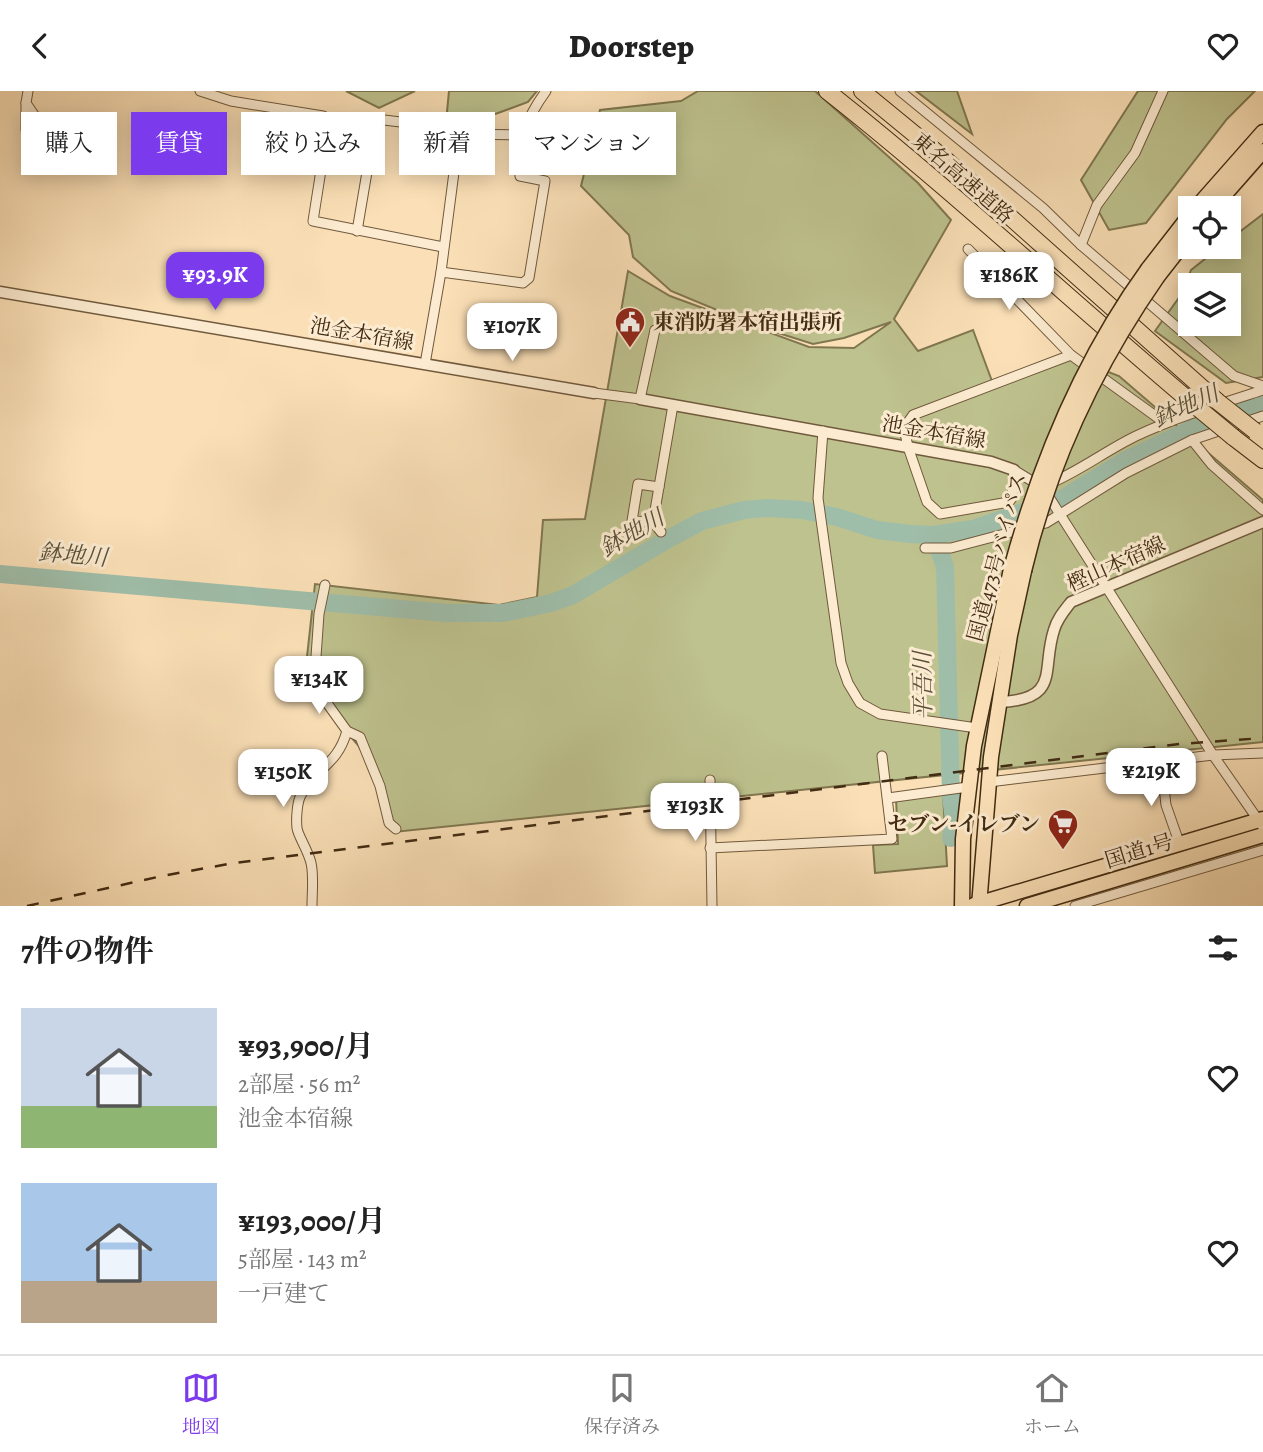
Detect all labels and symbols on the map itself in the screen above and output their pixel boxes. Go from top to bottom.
street label: 東名高速道路 [906,126,1020,230]
pin: ¥93.9K [158,253,272,312]
pin: ¥186K [960,253,1058,312]
pin: ¥107K [463,303,561,363]
public building icon: 東消防署本宿出張所 [613,305,647,349]
place label: 東消防署本宿出張所 [653,308,842,336]
street label: 池金本宿線 [308,311,416,357]
water label: 鉢地川 [1148,377,1227,434]
street label: 池金本宿線 [880,409,988,455]
street label: 国道473号バイパス [961,470,1033,644]
water label: 鉢地川 [594,501,672,564]
street label: 樫山本宿線 [1062,530,1170,598]
water label: 鉢地川 [37,537,112,574]
water label: 平吾川 [907,648,939,721]
pin: ¥134K [270,657,368,716]
pin: ¥150K [234,749,332,809]
pin: ¥219K [1102,749,1200,808]
pin: ¥193K [646,783,744,843]
supermarket icon: セブン-イレブン [1046,807,1080,851]
place label: セブン-イレブン [887,810,1040,838]
street label: 国道1号 [1101,827,1177,875]

